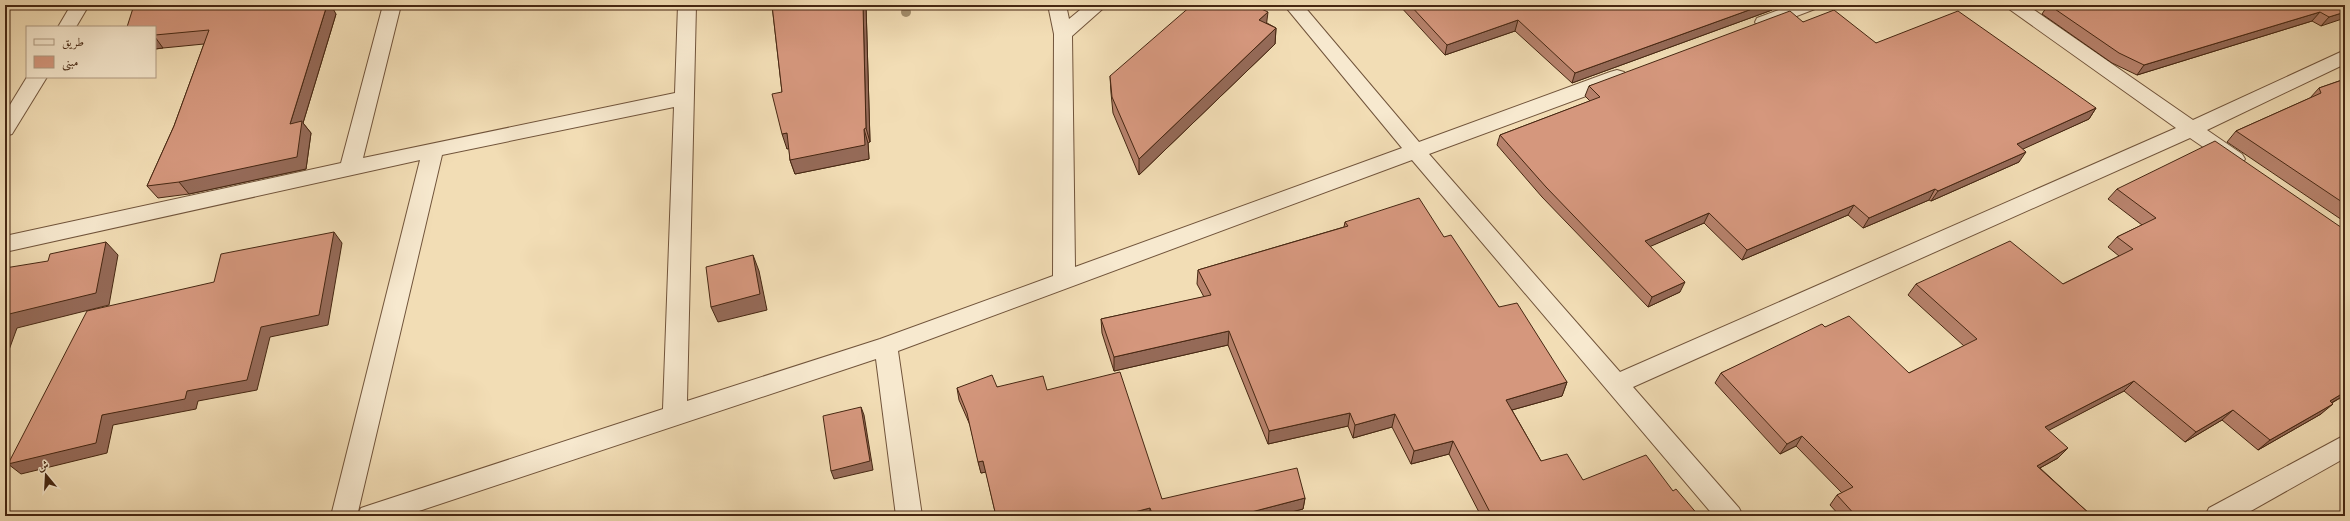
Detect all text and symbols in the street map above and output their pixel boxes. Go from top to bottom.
legend [26,26,156,78]
text: طريق [62,34,84,50]
text: مبنى [62,54,78,71]
north arrow [26,455,66,495]
text: ش [36,457,51,475]

